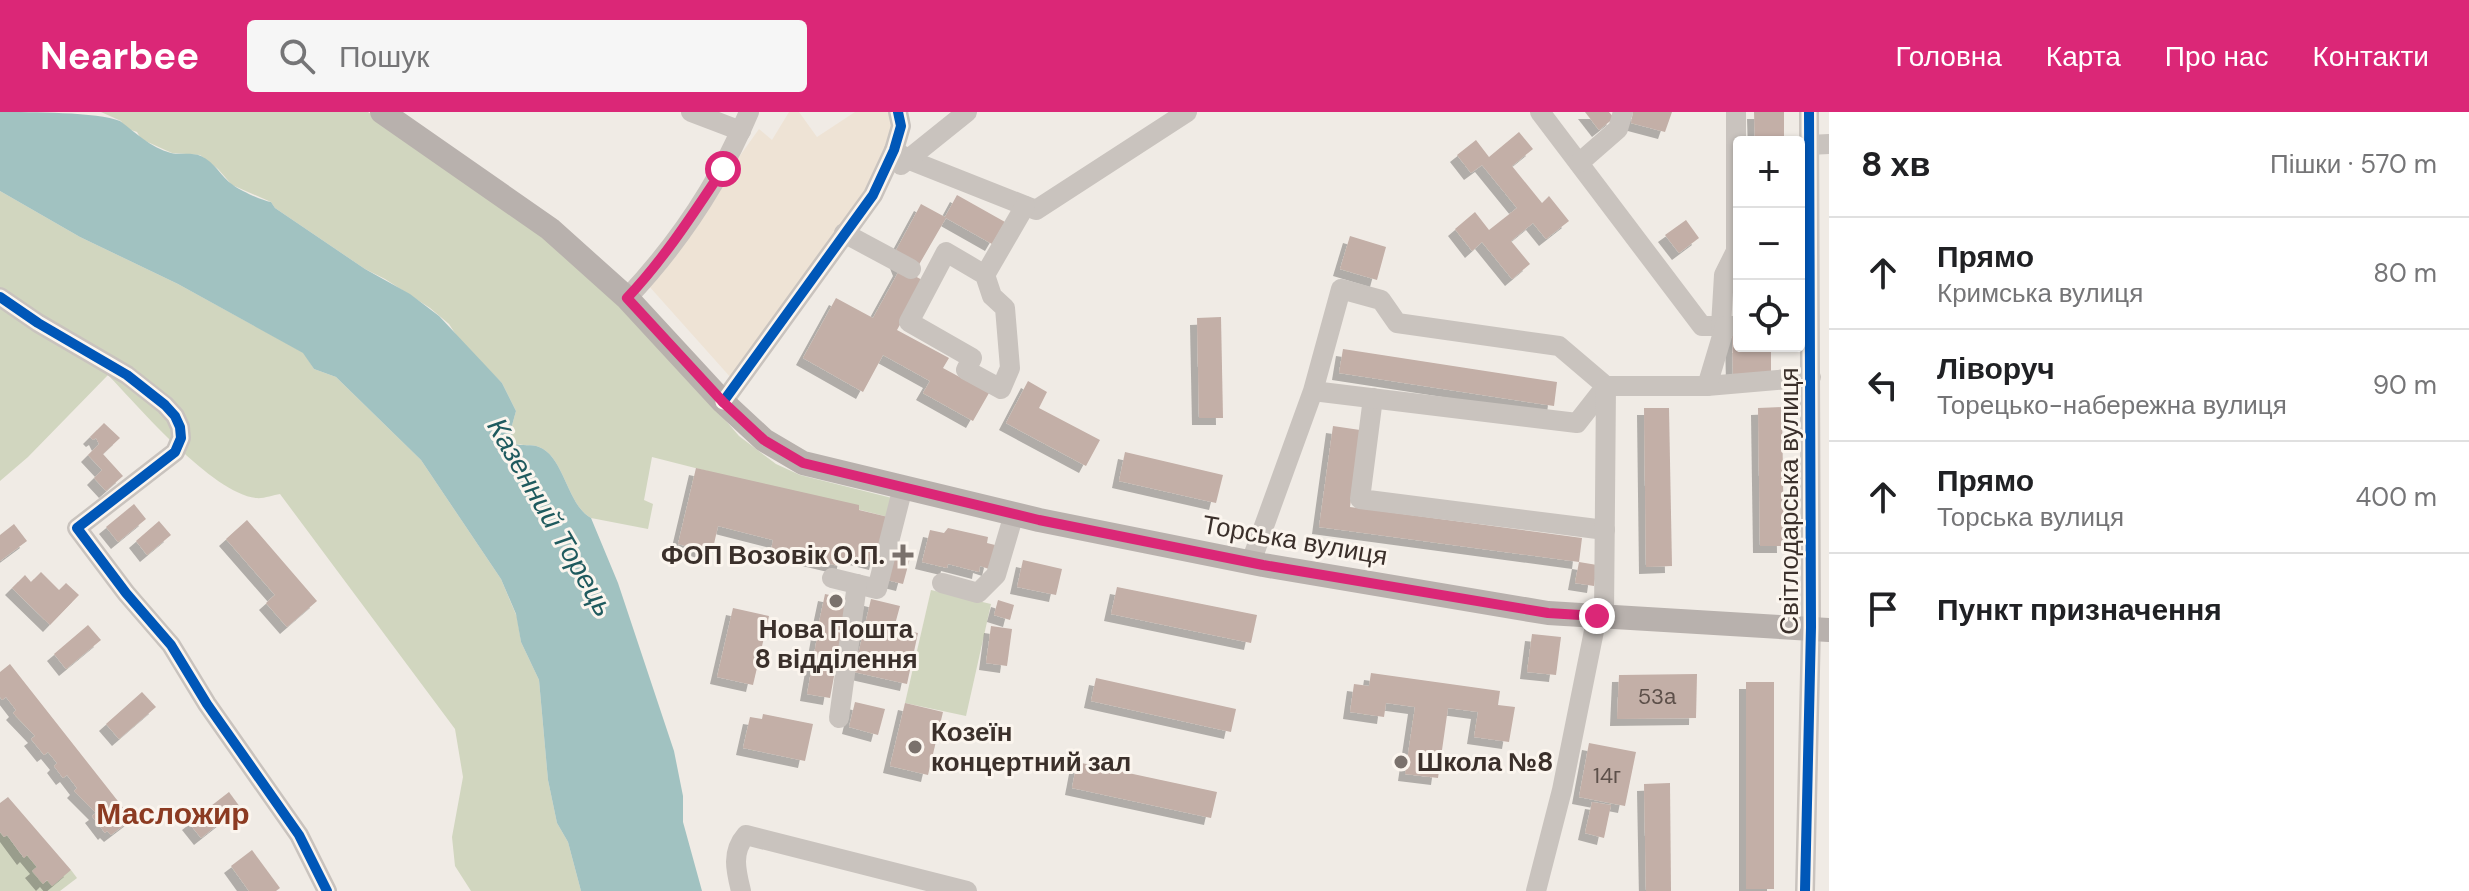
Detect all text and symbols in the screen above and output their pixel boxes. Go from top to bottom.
search box [247,20,807,92]
text: Nearbee [40,31,199,81]
icon: search [275,34,319,78]
text: Пошук [339,37,429,76]
text: Головна [1895,38,2002,75]
text: Карта [2046,38,2121,75]
text: Про нас [2165,38,2269,75]
text: Контакти [2313,38,2429,75]
map controls [1733,136,1805,352]
button: + [1733,136,1805,208]
text: 8 хв [1861,142,1930,187]
text: Пішки · 570 m [2270,147,2437,181]
route start [705,151,741,187]
button: − [1733,208,1805,280]
text: Прямо [1937,237,2034,276]
icon: ahead [1861,251,1905,295]
text: 80 m [2373,256,2437,290]
text: Кримська вулиця [1937,276,2143,310]
button: locate [1733,280,1805,352]
text: Ліворуч [1937,349,2055,388]
icon: left [1861,363,1905,407]
street label: Світлодарська вулиця [1772,367,1806,635]
text: 90 m [2373,368,2437,402]
text: Торецько-набережна вулиця [1937,388,2287,422]
water label: Казенний Торець [479,411,622,623]
text: Прямо [1937,461,2034,500]
icon: ahead [1861,475,1905,519]
text: 400 m [2356,480,2437,514]
text: Торська вулиця [1937,500,2124,534]
street label: Торська вулиця [1200,507,1390,573]
place label: ФОП Возовік О.П. [661,538,885,572]
marker: ФОП Возовік О.П. [892,544,914,566]
icon: arrive [1861,587,1905,631]
text: Пункт призначення [1937,590,2222,629]
marker: Нова Пошта 8 відділення [827,592,845,610]
route end [1579,598,1615,634]
place label: Нова Пошта 8 відділення [754,612,918,676]
house number: 53а [1638,682,1677,711]
place label: Козеїн концертний зал [931,715,1131,779]
marker: Козеїн концертний зал [906,738,924,756]
place label: Школа №8 [1417,745,1554,779]
marker: Школа №8 [1392,753,1410,771]
house number: 14г [1593,761,1621,790]
district label: Масложир [96,794,250,833]

